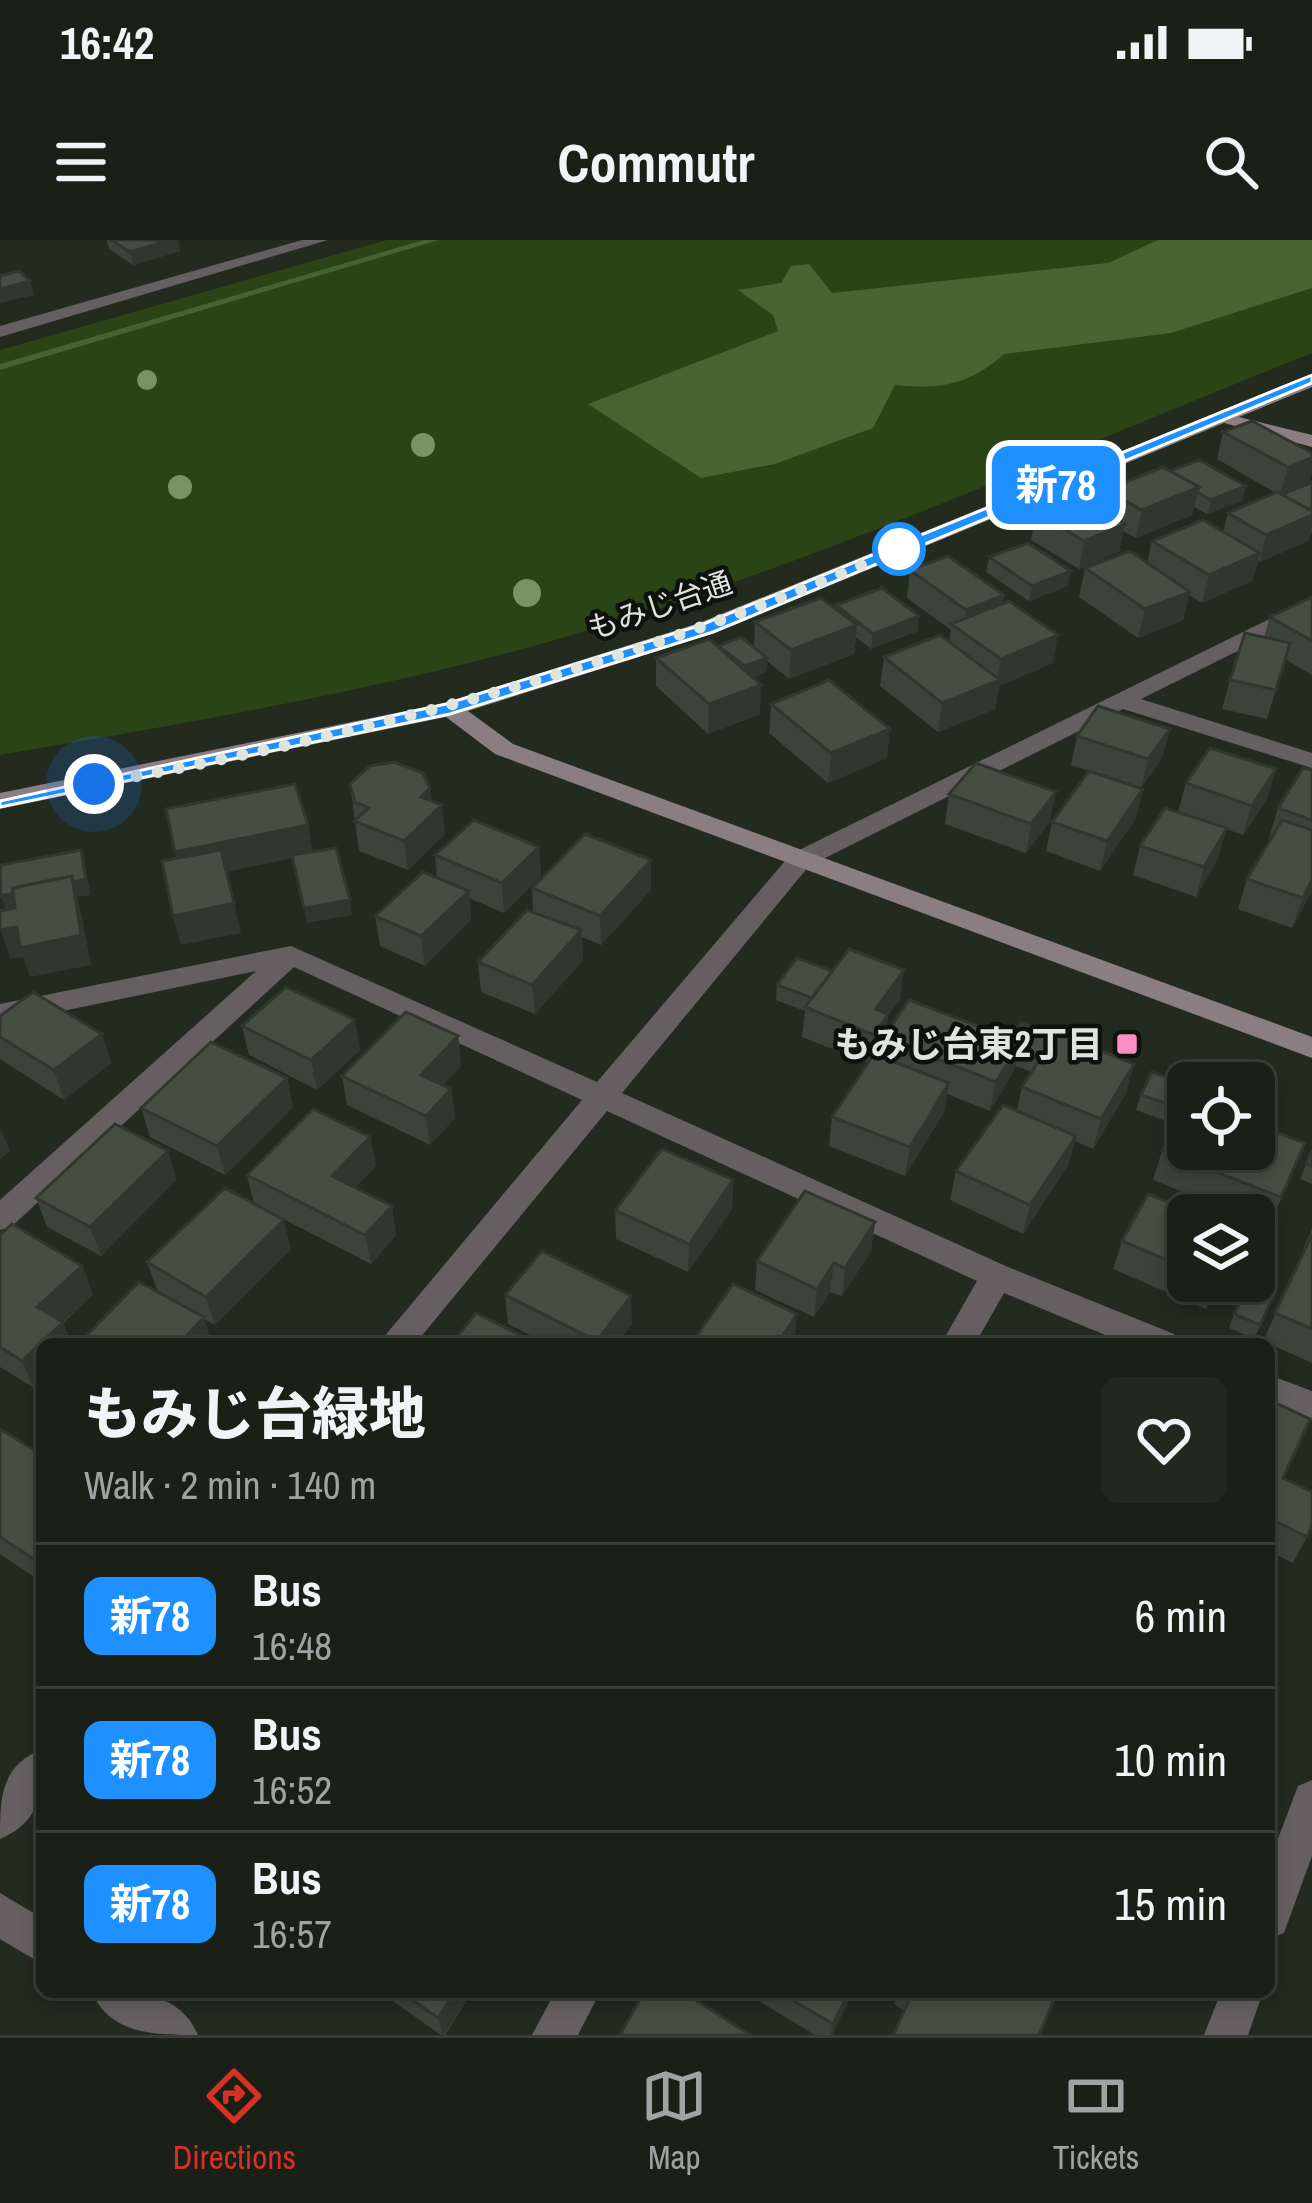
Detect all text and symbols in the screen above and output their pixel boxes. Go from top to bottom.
text: 16:42 [60,12,154,73]
text: Commutr [558,126,754,199]
icon: menu [48,129,114,195]
icon: search [1198,129,1264,195]
line badge: 新78 [987,446,1125,524]
text: 新78 [1016,457,1096,513]
unlabelled marker [874,524,924,574]
street label: もみじ台通 [582,562,737,648]
your location [64,754,124,814]
place label: もみじ台東2丁目 [835,1020,1103,1068]
marker: もみじ台東2丁目 [1114,1031,1140,1057]
map controls [1167,1062,1275,1302]
button: locate [1167,1062,1275,1170]
button: layers [1167,1194,1275,1302]
text: もみじ台緑地 [84,1375,426,1452]
button: heart [1101,1377,1227,1503]
text: Walk · 2 min · 140 m [84,1459,376,1511]
text: Bus [252,1559,322,1620]
text: 6 min [1135,1585,1227,1646]
text: 新78 [110,1588,190,1644]
text: 16:48 [252,1620,332,1672]
text: Bus [252,1703,322,1764]
text: 10 min [1114,1729,1227,1790]
text: 新78 [110,1732,190,1788]
text: 16:52 [252,1764,332,1816]
text: Bus [252,1847,322,1908]
text: 15 min [1114,1873,1227,1934]
text: 新78 [110,1876,190,1932]
text: 16:57 [252,1908,332,1960]
tab: Directions [173,2063,296,2179]
tab: Map [641,2063,707,2179]
tab: Tickets [1053,2063,1139,2179]

